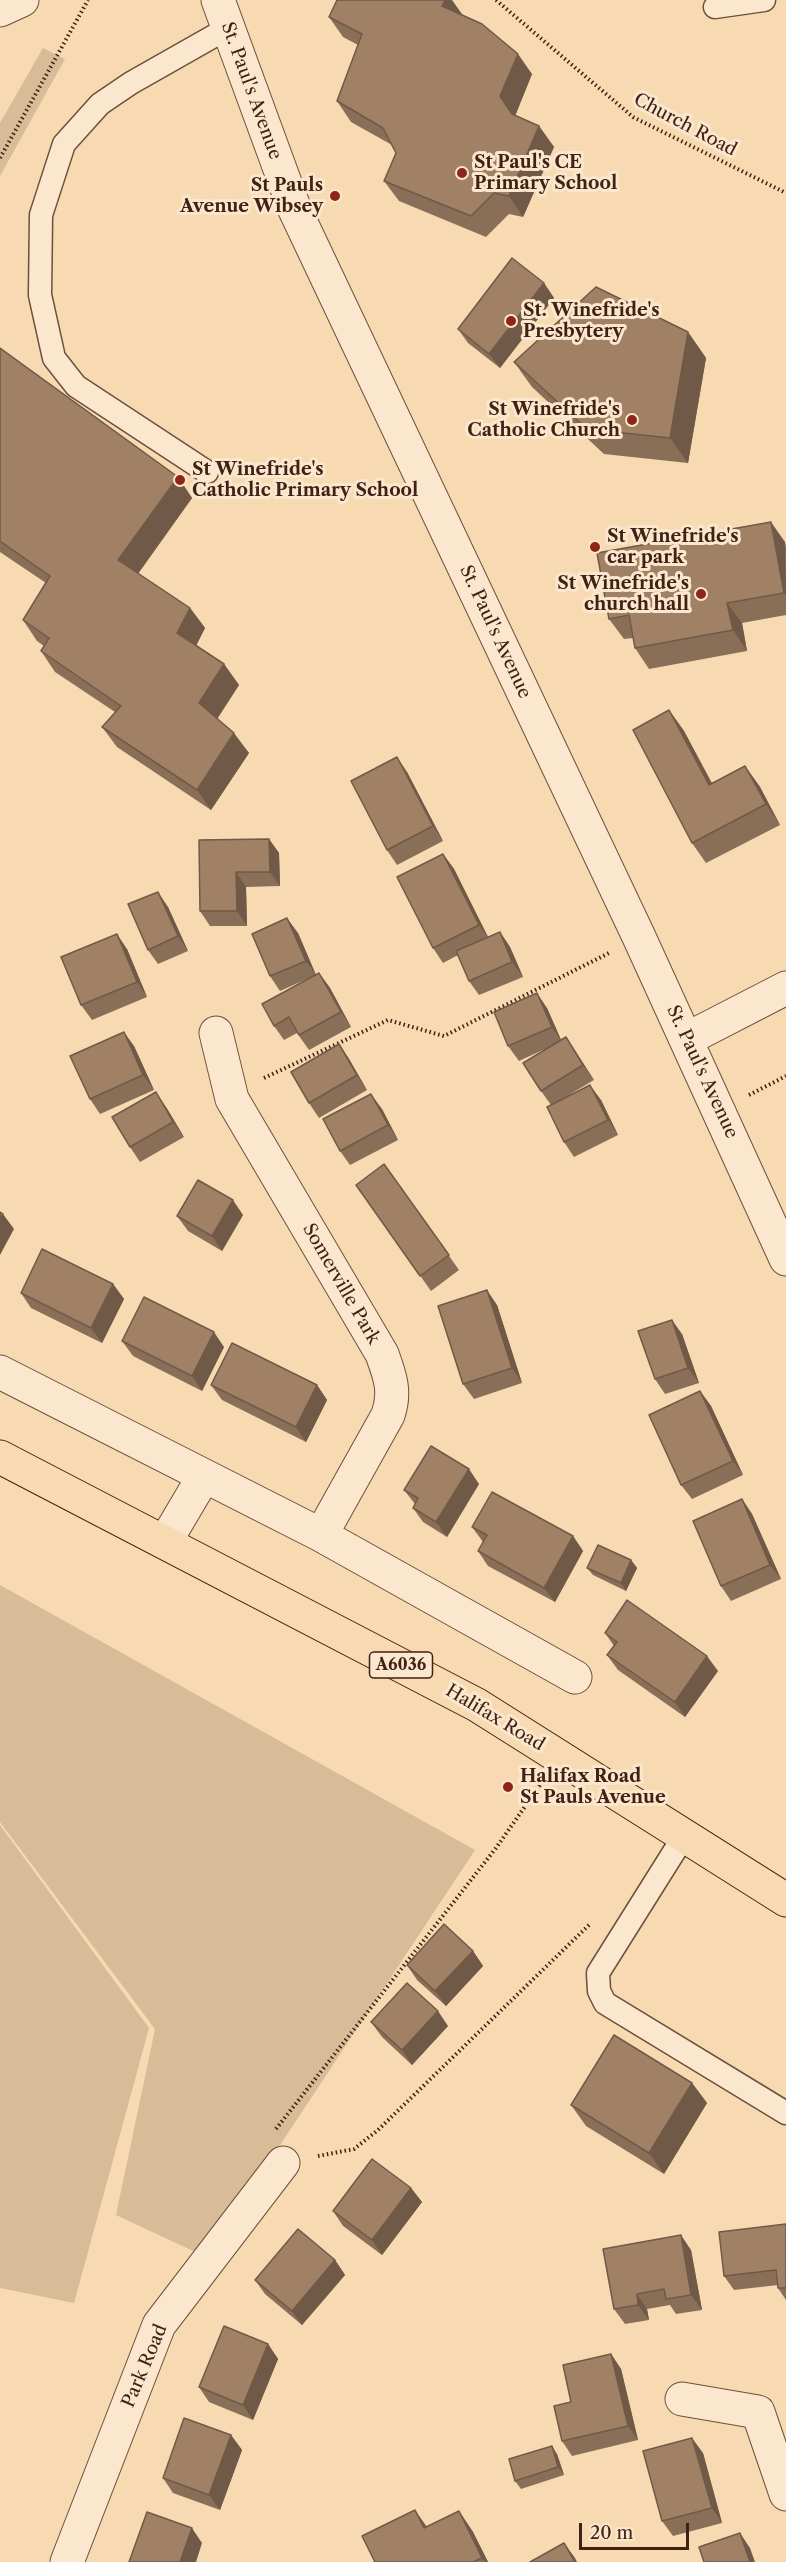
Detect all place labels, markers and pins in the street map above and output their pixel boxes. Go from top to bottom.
place label: St Paul's CE Primary School [474,152,617,195]
marker: St Paul's CE Primary School [455,166,469,180]
place label: St Pauls Avenue Wibsey [180,175,323,218]
marker: St Pauls Avenue Wibsey [328,189,342,203]
place label: St. Winefride's Presbytery [523,300,660,342]
marker: St. Winefride's Presbytery [504,314,518,328]
place label: St Winefride's Catholic Church [467,399,620,442]
marker: St Winefride's Catholic Church [625,413,639,427]
place label: St Winefride's Catholic Primary School [192,459,418,502]
marker: St Winefride's Catholic Primary School [173,473,187,487]
place label: St Winefride's car park [607,526,739,568]
marker: St Winefride's car park [588,540,602,554]
place label: St Winefride's church hall [557,573,689,616]
marker: St Winefride's church hall [694,587,708,601]
place label: Halifax Road St Pauls Avenue [520,1766,666,1808]
marker: Halifax Road St Pauls Avenue [501,1780,515,1794]

